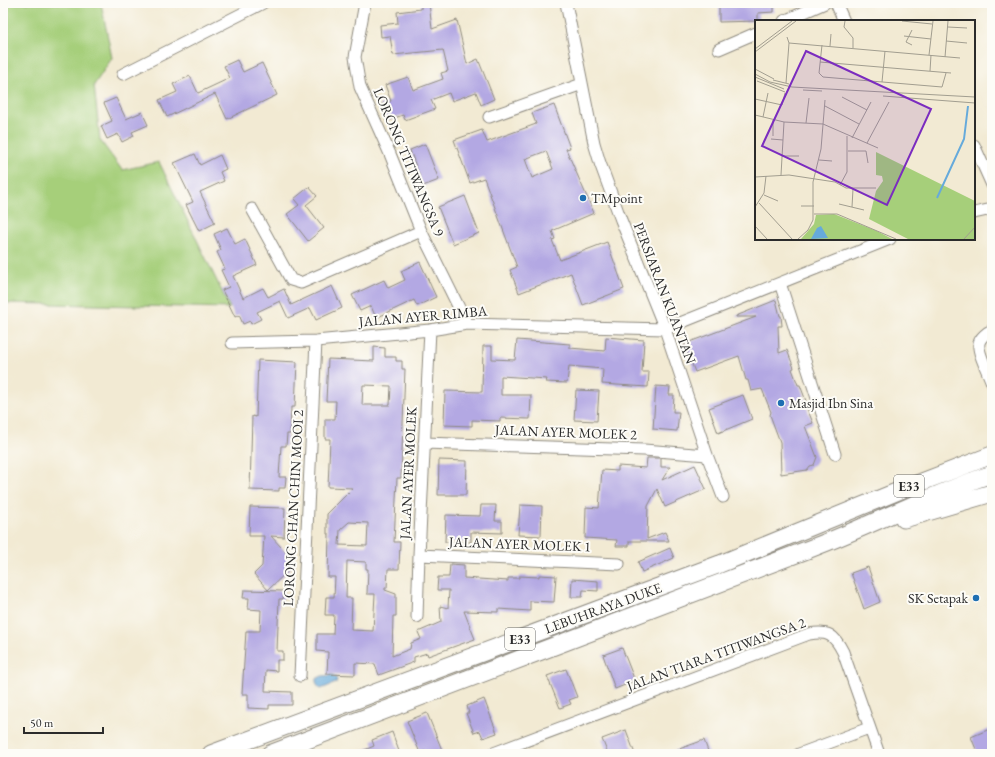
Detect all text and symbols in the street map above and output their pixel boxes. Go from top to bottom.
inset map [755,20,975,240]
street label: LORONG TITIWANGSA 9 [370,85,449,239]
place label: TMpoint [591,189,643,207]
marker: TMpoint [578,193,588,203]
street label: PERSIARAN KUANTAN [630,220,700,366]
street label: JALAN AYER RIMBA [357,301,488,331]
place label: Masjid Ibn Sina [789,394,873,412]
marker: Masjid Ibn Sina [776,398,786,408]
street label: JALAN AYER MOLEK [395,406,420,541]
street label: LORONG CHAN CHIN MOOI 2 [279,409,307,607]
street label: JALAN AYER MOLEK 2 [494,420,638,443]
road number: E33 [894,475,924,497]
street label: JALAN AYER MOLEK 1 [448,532,591,555]
street label: LEBUHRAYA DUKE [542,578,664,638]
place label: SK Setapak [908,589,968,607]
marker: SK Setapak [971,593,981,603]
street label: JALAN TIARA TITIWANGSA 2 [623,613,808,695]
road number: E33 [505,628,535,650]
scale bar [24,709,103,735]
text: 50 m [30,715,54,731]

